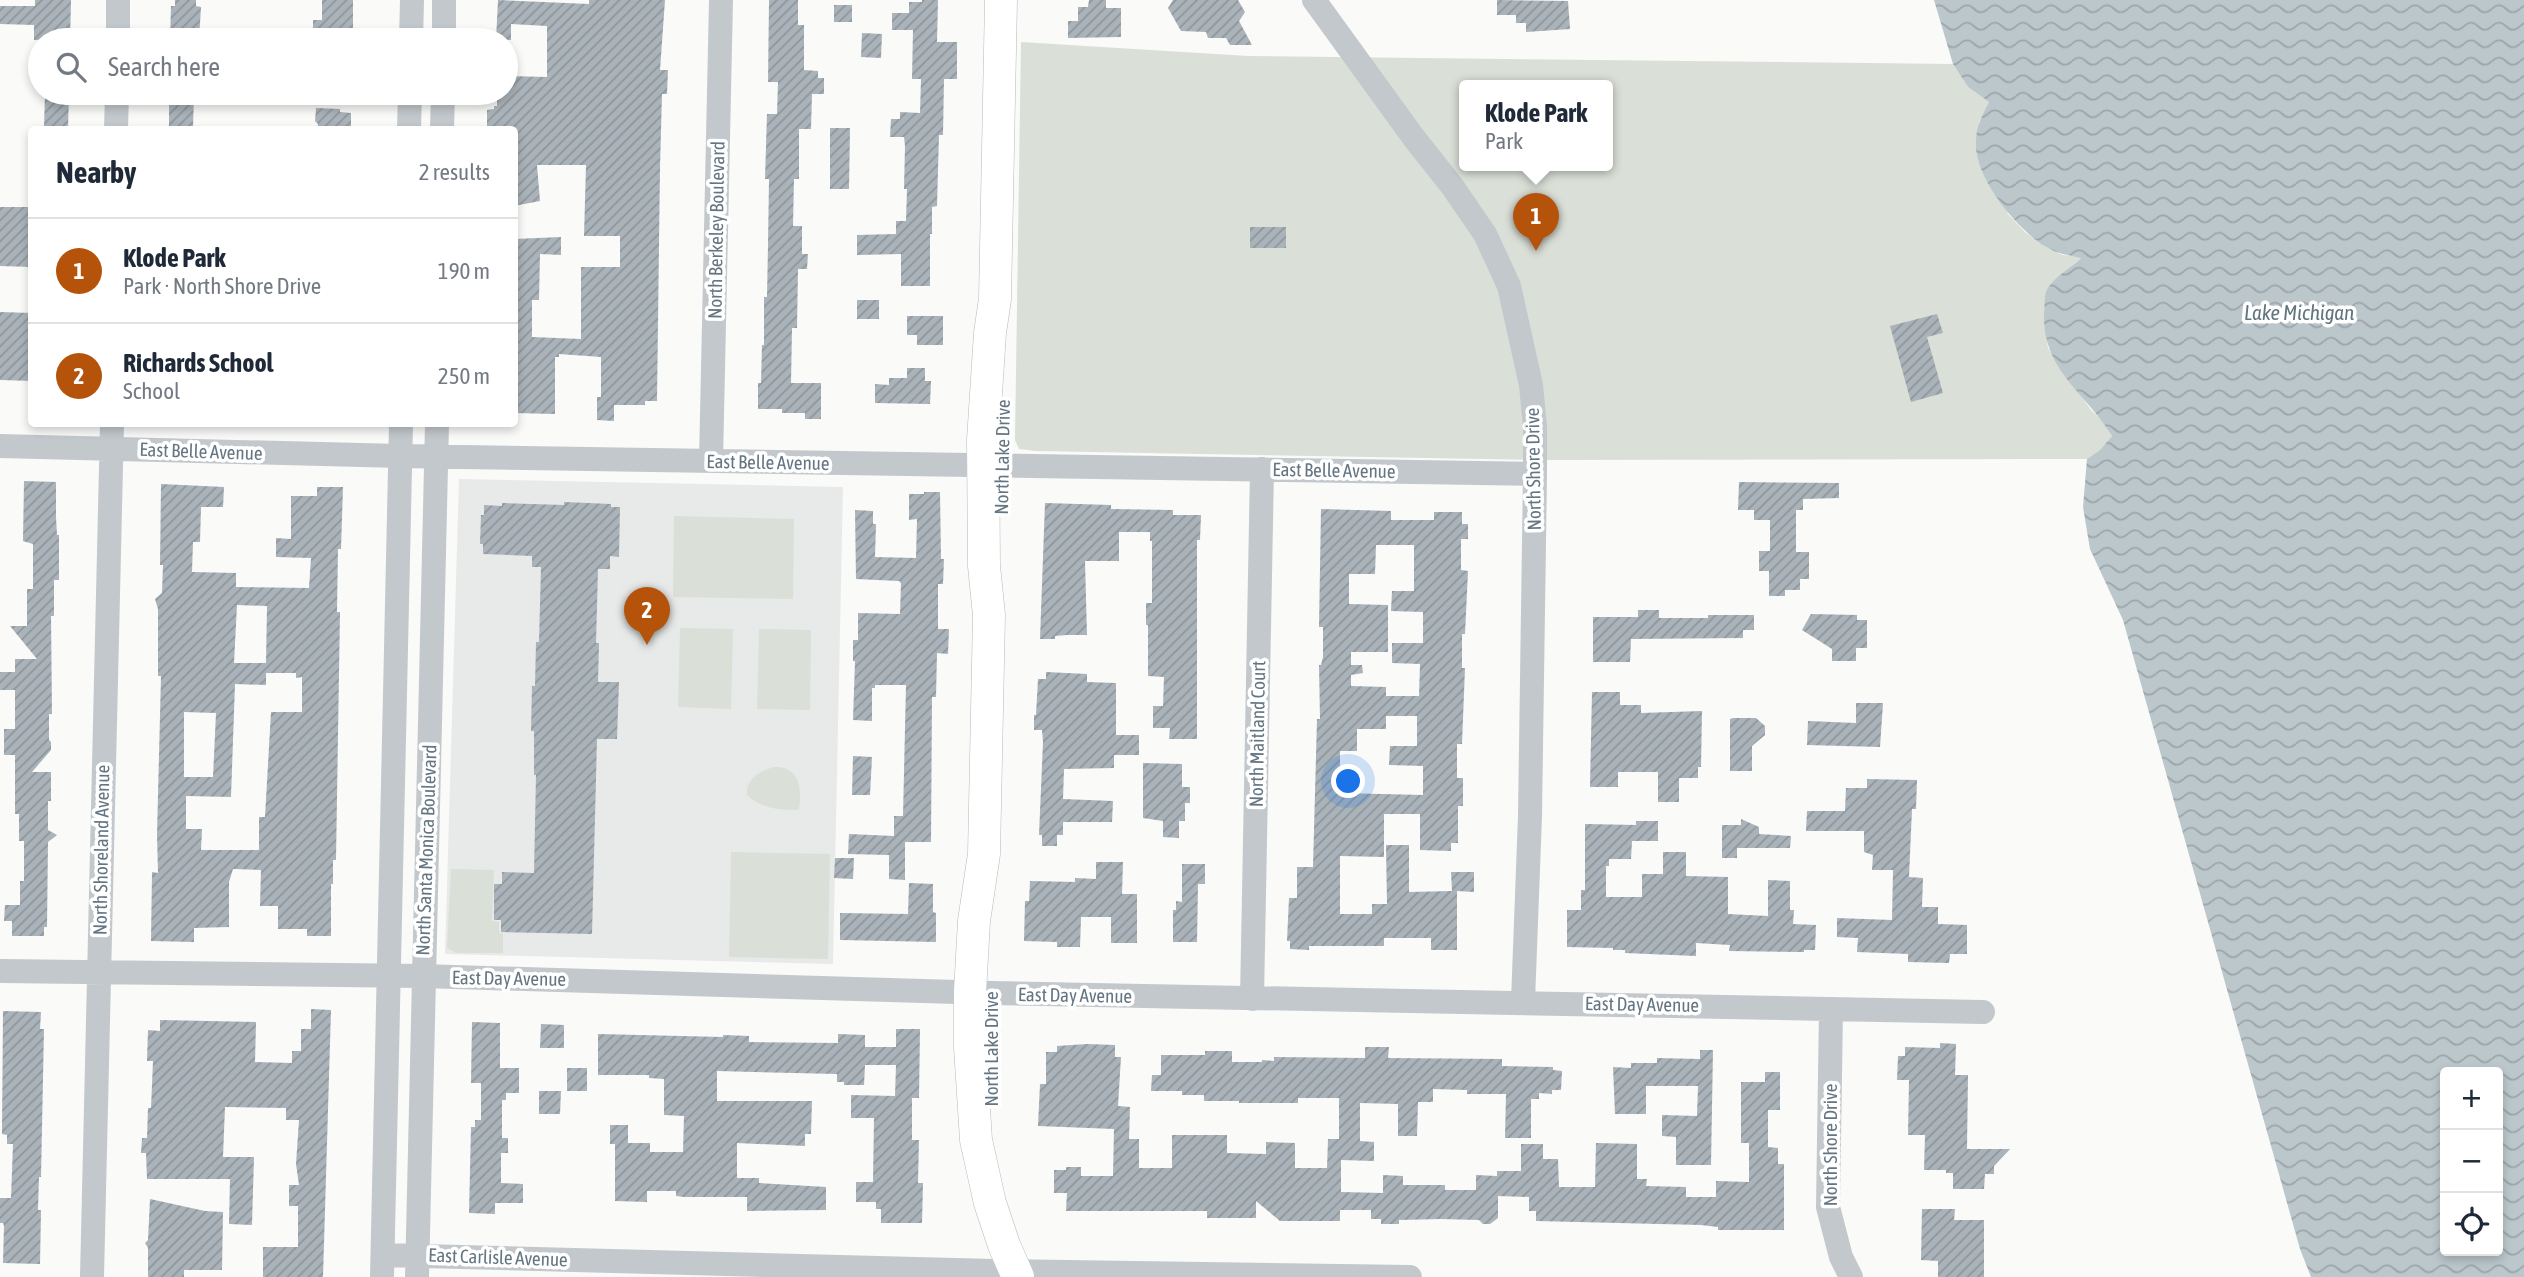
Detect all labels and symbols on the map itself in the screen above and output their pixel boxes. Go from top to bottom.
street label: North Berkeley Boulevard [703,141,729,319]
pin: 1 [1513,193,1559,251]
water label: Lake Michigan [2244,300,2354,324]
street label: North Lake Drive [990,399,1014,515]
street label: North Shore Drive [1521,407,1545,531]
street label: East Belle Avenue [139,438,263,464]
street label: East Belle Avenue [706,450,830,474]
street label: East Belle Avenue [1272,458,1396,482]
pin: 2 [624,587,670,645]
street label: North Maitland Court [1245,661,1269,807]
street label: North Santa Monica Boulevard [411,744,441,956]
your location [1331,764,1365,798]
street label: North Shoreland Avenue [89,765,113,935]
street label: East Day Avenue [452,966,566,990]
street label: East Day Avenue [1018,983,1132,1007]
street label: North Lake Drive [980,991,1002,1107]
street label: East Day Avenue [1585,992,1699,1016]
street label: North Shore Drive [1819,1084,1841,1206]
street label: East Carlisle Avenue [428,1244,568,1270]

